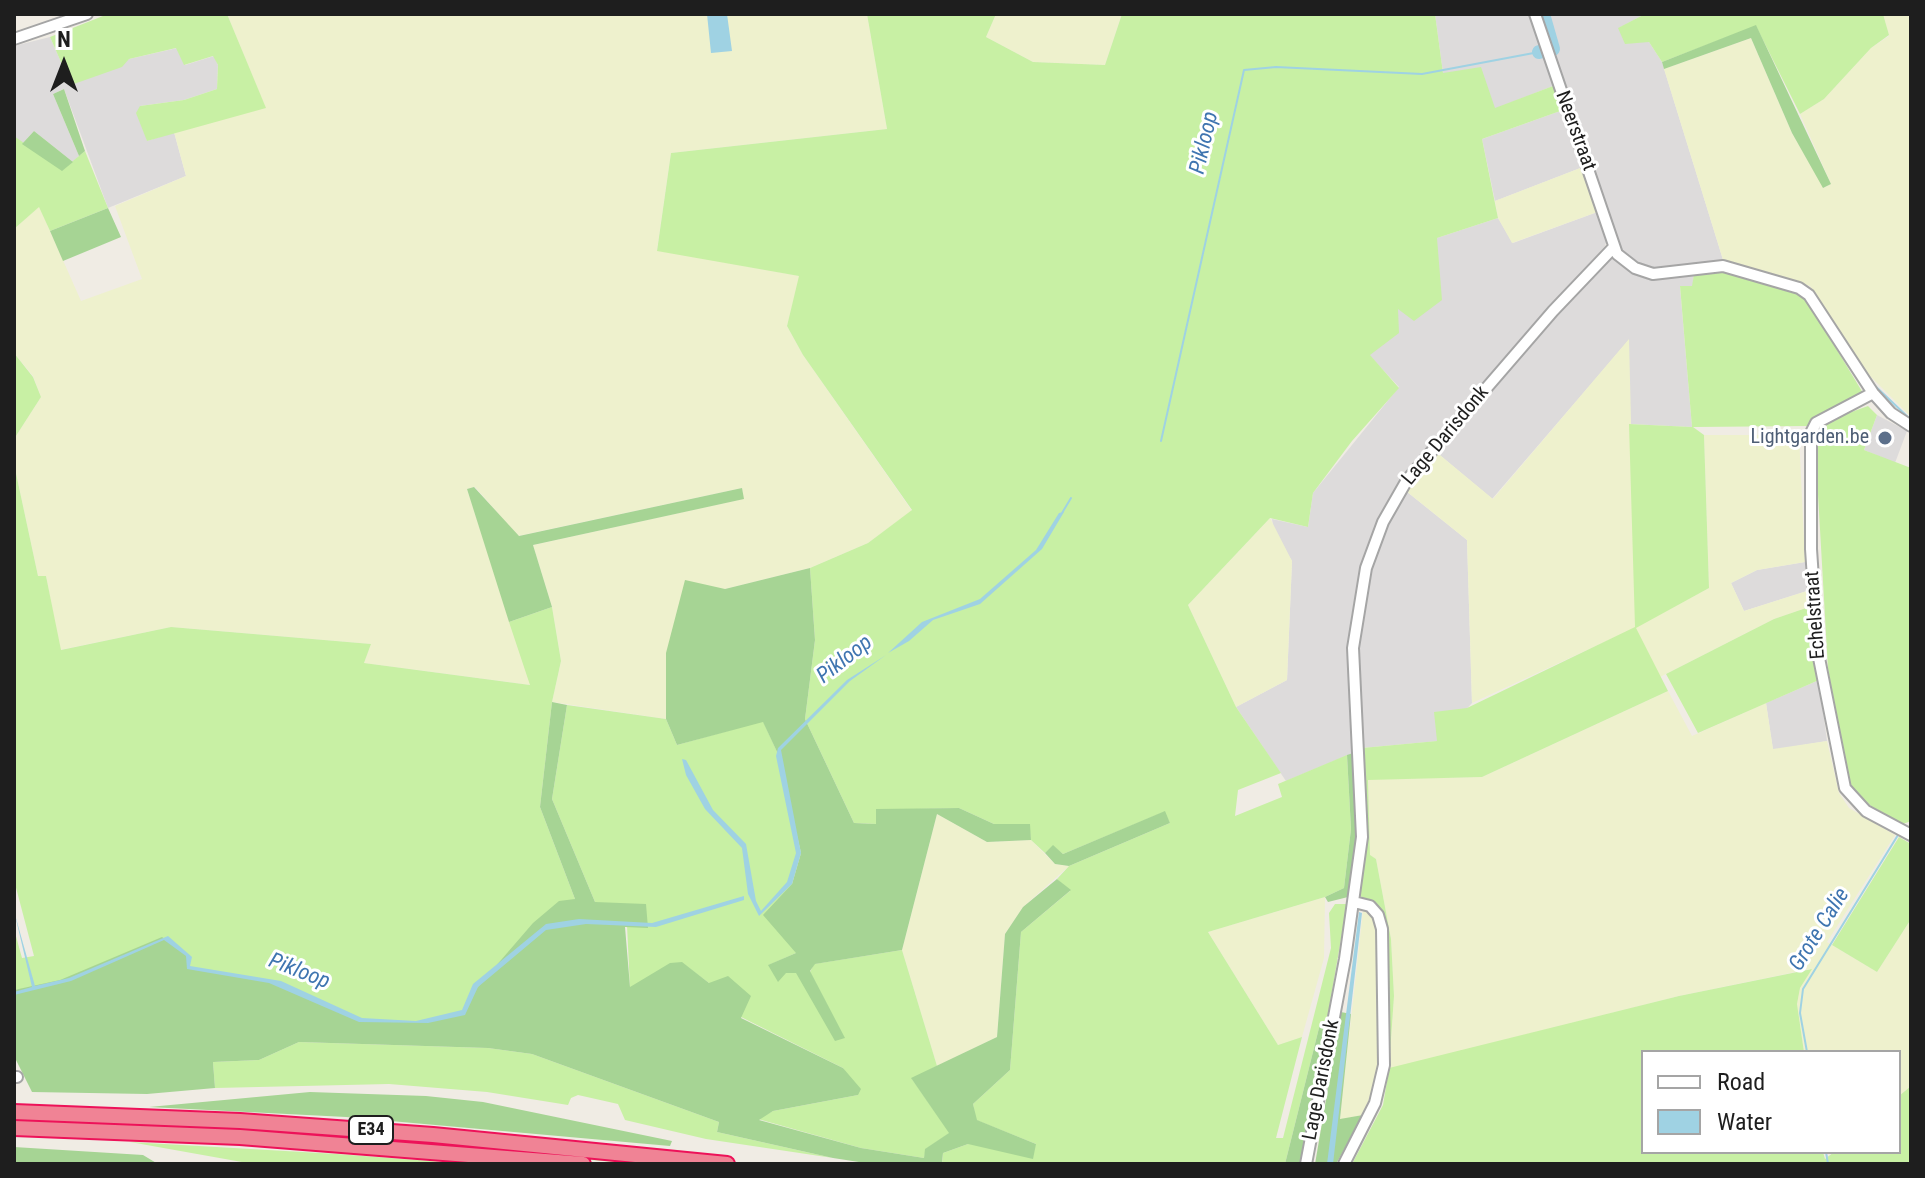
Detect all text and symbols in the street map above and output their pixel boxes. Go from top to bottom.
north arrow [24,24,104,104]
text: N [57,27,71,52]
street label: Neerstraat [1550,88,1600,174]
water label: Pikloop [1185,109,1225,177]
street label: Lage Darisdonk [1397,381,1495,491]
place label: Lightgarden.be [1751,426,1869,450]
marker: Lightgarden.be [1876,429,1894,447]
street label: Echelstraat [1801,570,1831,660]
water label: Pikloop [812,630,878,690]
water label: Grote Calie [1784,884,1856,976]
water label: Pikloop [265,948,333,996]
street label: Lage Darisdonk [1299,1018,1345,1142]
legend [1641,1050,1901,1154]
text: Road [1717,1068,1765,1096]
text: Water [1717,1108,1772,1136]
road number: E34 [349,1116,393,1144]

